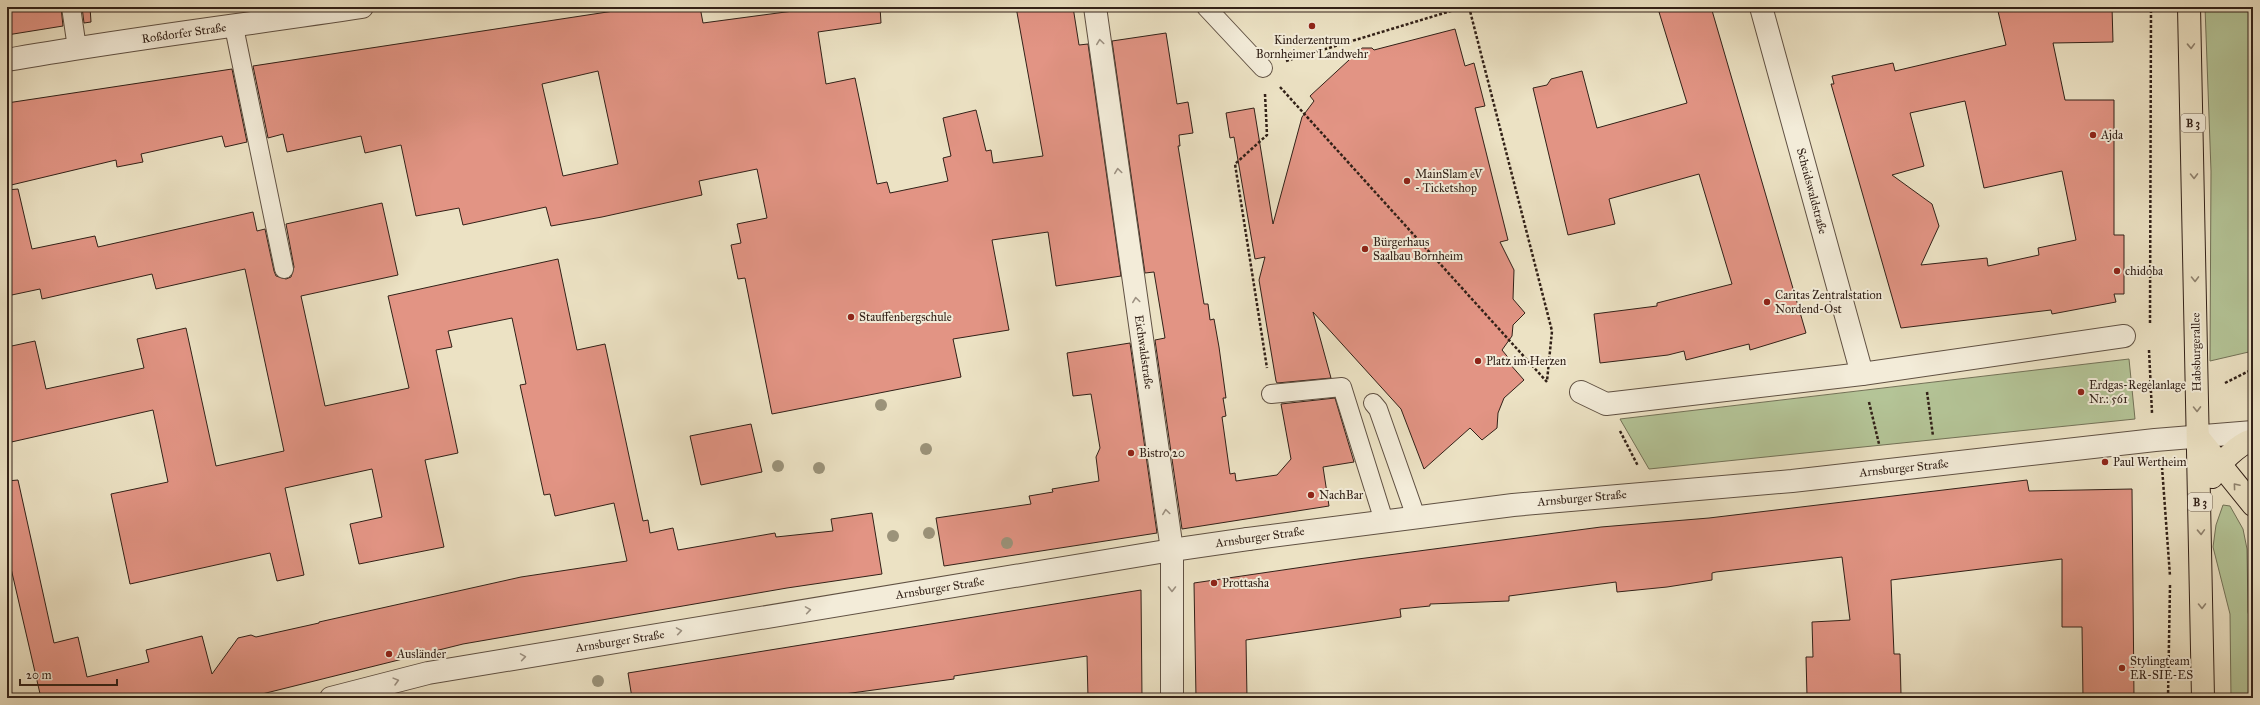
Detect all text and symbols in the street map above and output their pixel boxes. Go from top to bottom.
street label: Roßdorfer Straße [141,20,227,46]
marker: Kinderzentrum Bornheimer Landwehr [1307,21,1317,31]
place label: Kinderzentrum Bornheimer Landwehr [1256,33,1369,61]
one-way arrow [1096,39,1105,46]
one-way arrow [2187,43,2195,49]
road number: B 3 [2181,114,2205,132]
place label: Ajda [2100,128,2124,142]
marker: Ajda [2088,130,2098,140]
street label: Scheidswaldstraße [1794,146,1830,236]
place label: MainSlam eV - Ticketshop [1415,167,1483,195]
one-way arrow [1114,168,1123,174]
one-way arrow [2189,173,2198,179]
marker: MainSlam eV - Ticketshop [1402,176,1412,186]
place label: Bürgerhaus Saalbau Bornheim [1373,235,1463,263]
marker: Bürgerhaus Saalbau Bornheim [1360,244,1370,254]
place label: chidoba [2125,264,2164,278]
marker: chidoba [2112,266,2122,276]
one-way arrow [2191,276,2199,282]
place label: Caritas Zentralstation Nordend-Ost [1775,288,1883,316]
one-way arrow [1132,297,1141,303]
marker: Caritas Zentralstation Nordend-Ost [1762,297,1772,307]
place label: Stauffenbergschule [859,310,952,325]
marker: Stauffenbergschule [846,312,856,322]
street label: Habsburgerallee [2188,312,2205,392]
street label: Eichwaldstraße [1132,314,1156,390]
place label: Platz im Herzen [1486,354,1567,368]
marker: Platz im Herzen [1473,356,1483,366]
place label: Erdgas-Regelanlage Nr.: 561 [2089,378,2186,406]
marker: Erdgas-Regelanlage Nr.: 561 [2076,387,2086,397]
one-way arrow [2193,406,2202,412]
place label: Bistro 20 [1139,446,1185,460]
marker: Bistro 20 [1126,448,1136,458]
place label: Paul Wertheim [2113,455,2187,469]
street label: Arnsburger Straße [1858,456,1949,481]
marker: Paul Wertheim [2100,457,2110,467]
one-way arrow [2234,483,2241,490]
street label: Arnsburger Straße [1536,487,1627,510]
place label: NachBar [1319,488,1364,502]
marker: NachBar [1306,490,1316,500]
road number: B 3 [2188,493,2212,511]
one-way arrow [1162,509,1171,515]
street label: Arnsburger Straße [1214,524,1306,551]
one-way arrow [2196,529,2205,535]
street label: Arnsburger Straße [894,574,986,603]
place label: Prottasha [1222,576,1270,590]
marker: Prottasha [1209,578,1219,588]
one-way arrow [1168,586,1176,592]
one-way arrow [2198,603,2206,609]
one-way arrow [804,606,811,615]
street label: Arnsburger Straße [574,627,666,656]
one-way arrow [676,628,682,636]
place label: Ausländer [396,647,447,661]
marker: Ausländer [384,649,394,659]
one-way arrow [520,653,526,662]
place label: Stylingteam ER-SIE-ES [2130,654,2193,682]
scale bar [20,661,117,687]
marker: Stylingteam ER-SIE-ES [2117,663,2127,673]
text: 20 m [26,668,52,682]
one-way arrow [392,677,399,686]

